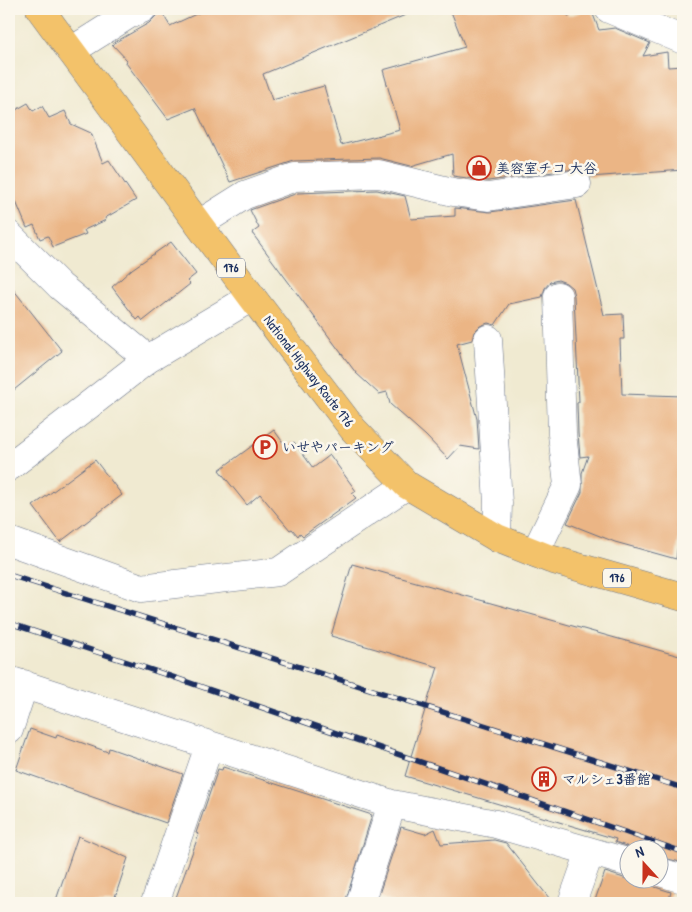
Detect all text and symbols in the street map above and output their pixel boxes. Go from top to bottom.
shop icon: 美容室チコ 大谷 [466,155,492,181]
place label: 美容室チコ 大谷 [496,158,597,177]
road number: 176 [217,258,245,278]
street label: National Highway Route 176 [259,311,359,431]
parking icon: いせやパーキング [252,434,278,460]
place label: いせやパーキング [282,437,394,456]
road number: 176 [603,568,631,588]
building icon: マルシェ3番館 [531,766,557,792]
place label: マルシェ3番館 [562,769,651,788]
north arrow [620,840,670,890]
text: N [632,841,647,862]

